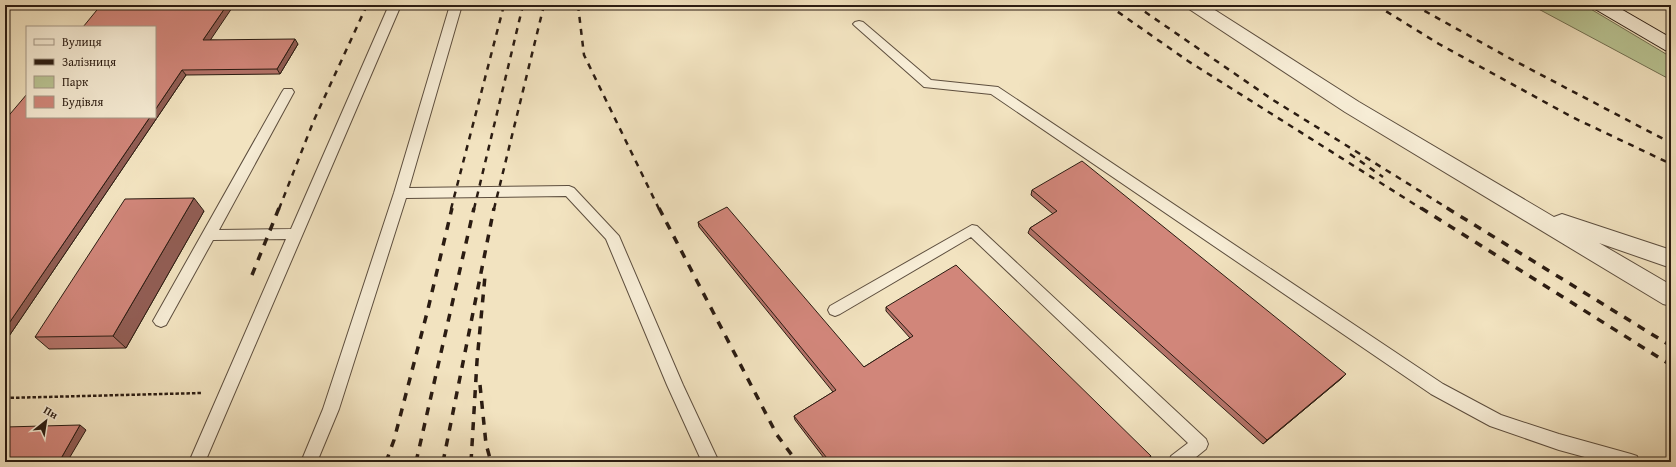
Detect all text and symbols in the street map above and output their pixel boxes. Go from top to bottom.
legend [26,26,156,118]
text: Вулиця [62,33,102,50]
text: Залізниця [62,53,116,70]
text: Парк [62,73,89,90]
text: Будівля [62,93,103,110]
north arrow [26,401,66,441]
text: Пн [41,402,61,423]

